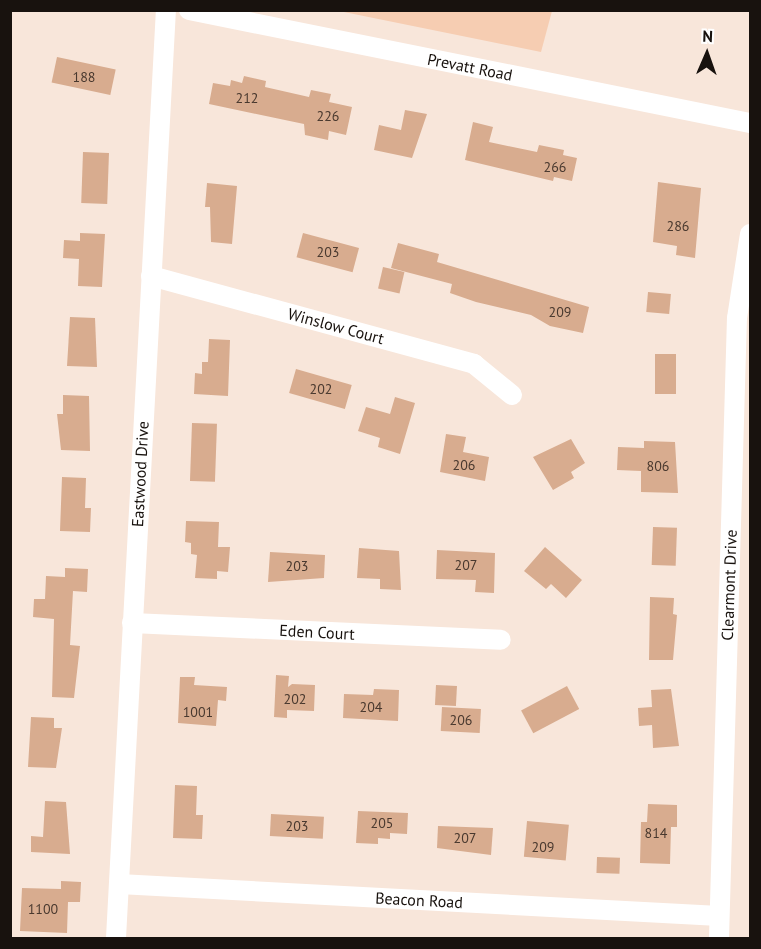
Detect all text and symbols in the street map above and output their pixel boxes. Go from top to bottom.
north arrow [677,24,737,84]
text: N [702,26,713,46]
street label: Prevatt Road [426,49,514,85]
house number: 188 [73,69,95,85]
house number: 212 [236,90,258,106]
house number: 226 [317,108,339,124]
house number: 266 [544,159,566,175]
house number: 286 [667,218,689,234]
house number: 203 [317,244,339,260]
street label: Winslow Court [286,304,386,348]
house number: 209 [549,304,571,320]
house number: 202 [310,381,332,397]
street label: Eastwood Drive [128,420,152,528]
house number: 206 [453,457,475,473]
house number: 806 [647,458,669,474]
street label: Clearmont Drive [717,529,741,641]
house number: 207 [455,557,477,573]
house number: 203 [286,558,308,574]
street label: Eden Court [279,620,355,644]
house number: 202 [284,691,306,707]
house number: 204 [360,699,382,715]
house number: 1001 [183,704,213,720]
house number: 206 [450,712,472,728]
house number: 205 [371,815,393,831]
house number: 203 [286,818,308,834]
house number: 814 [645,825,667,841]
house number: 207 [454,830,476,846]
house number: 209 [532,839,554,855]
street label: Beacon Road [375,888,463,912]
house number: 1100 [28,901,58,917]

